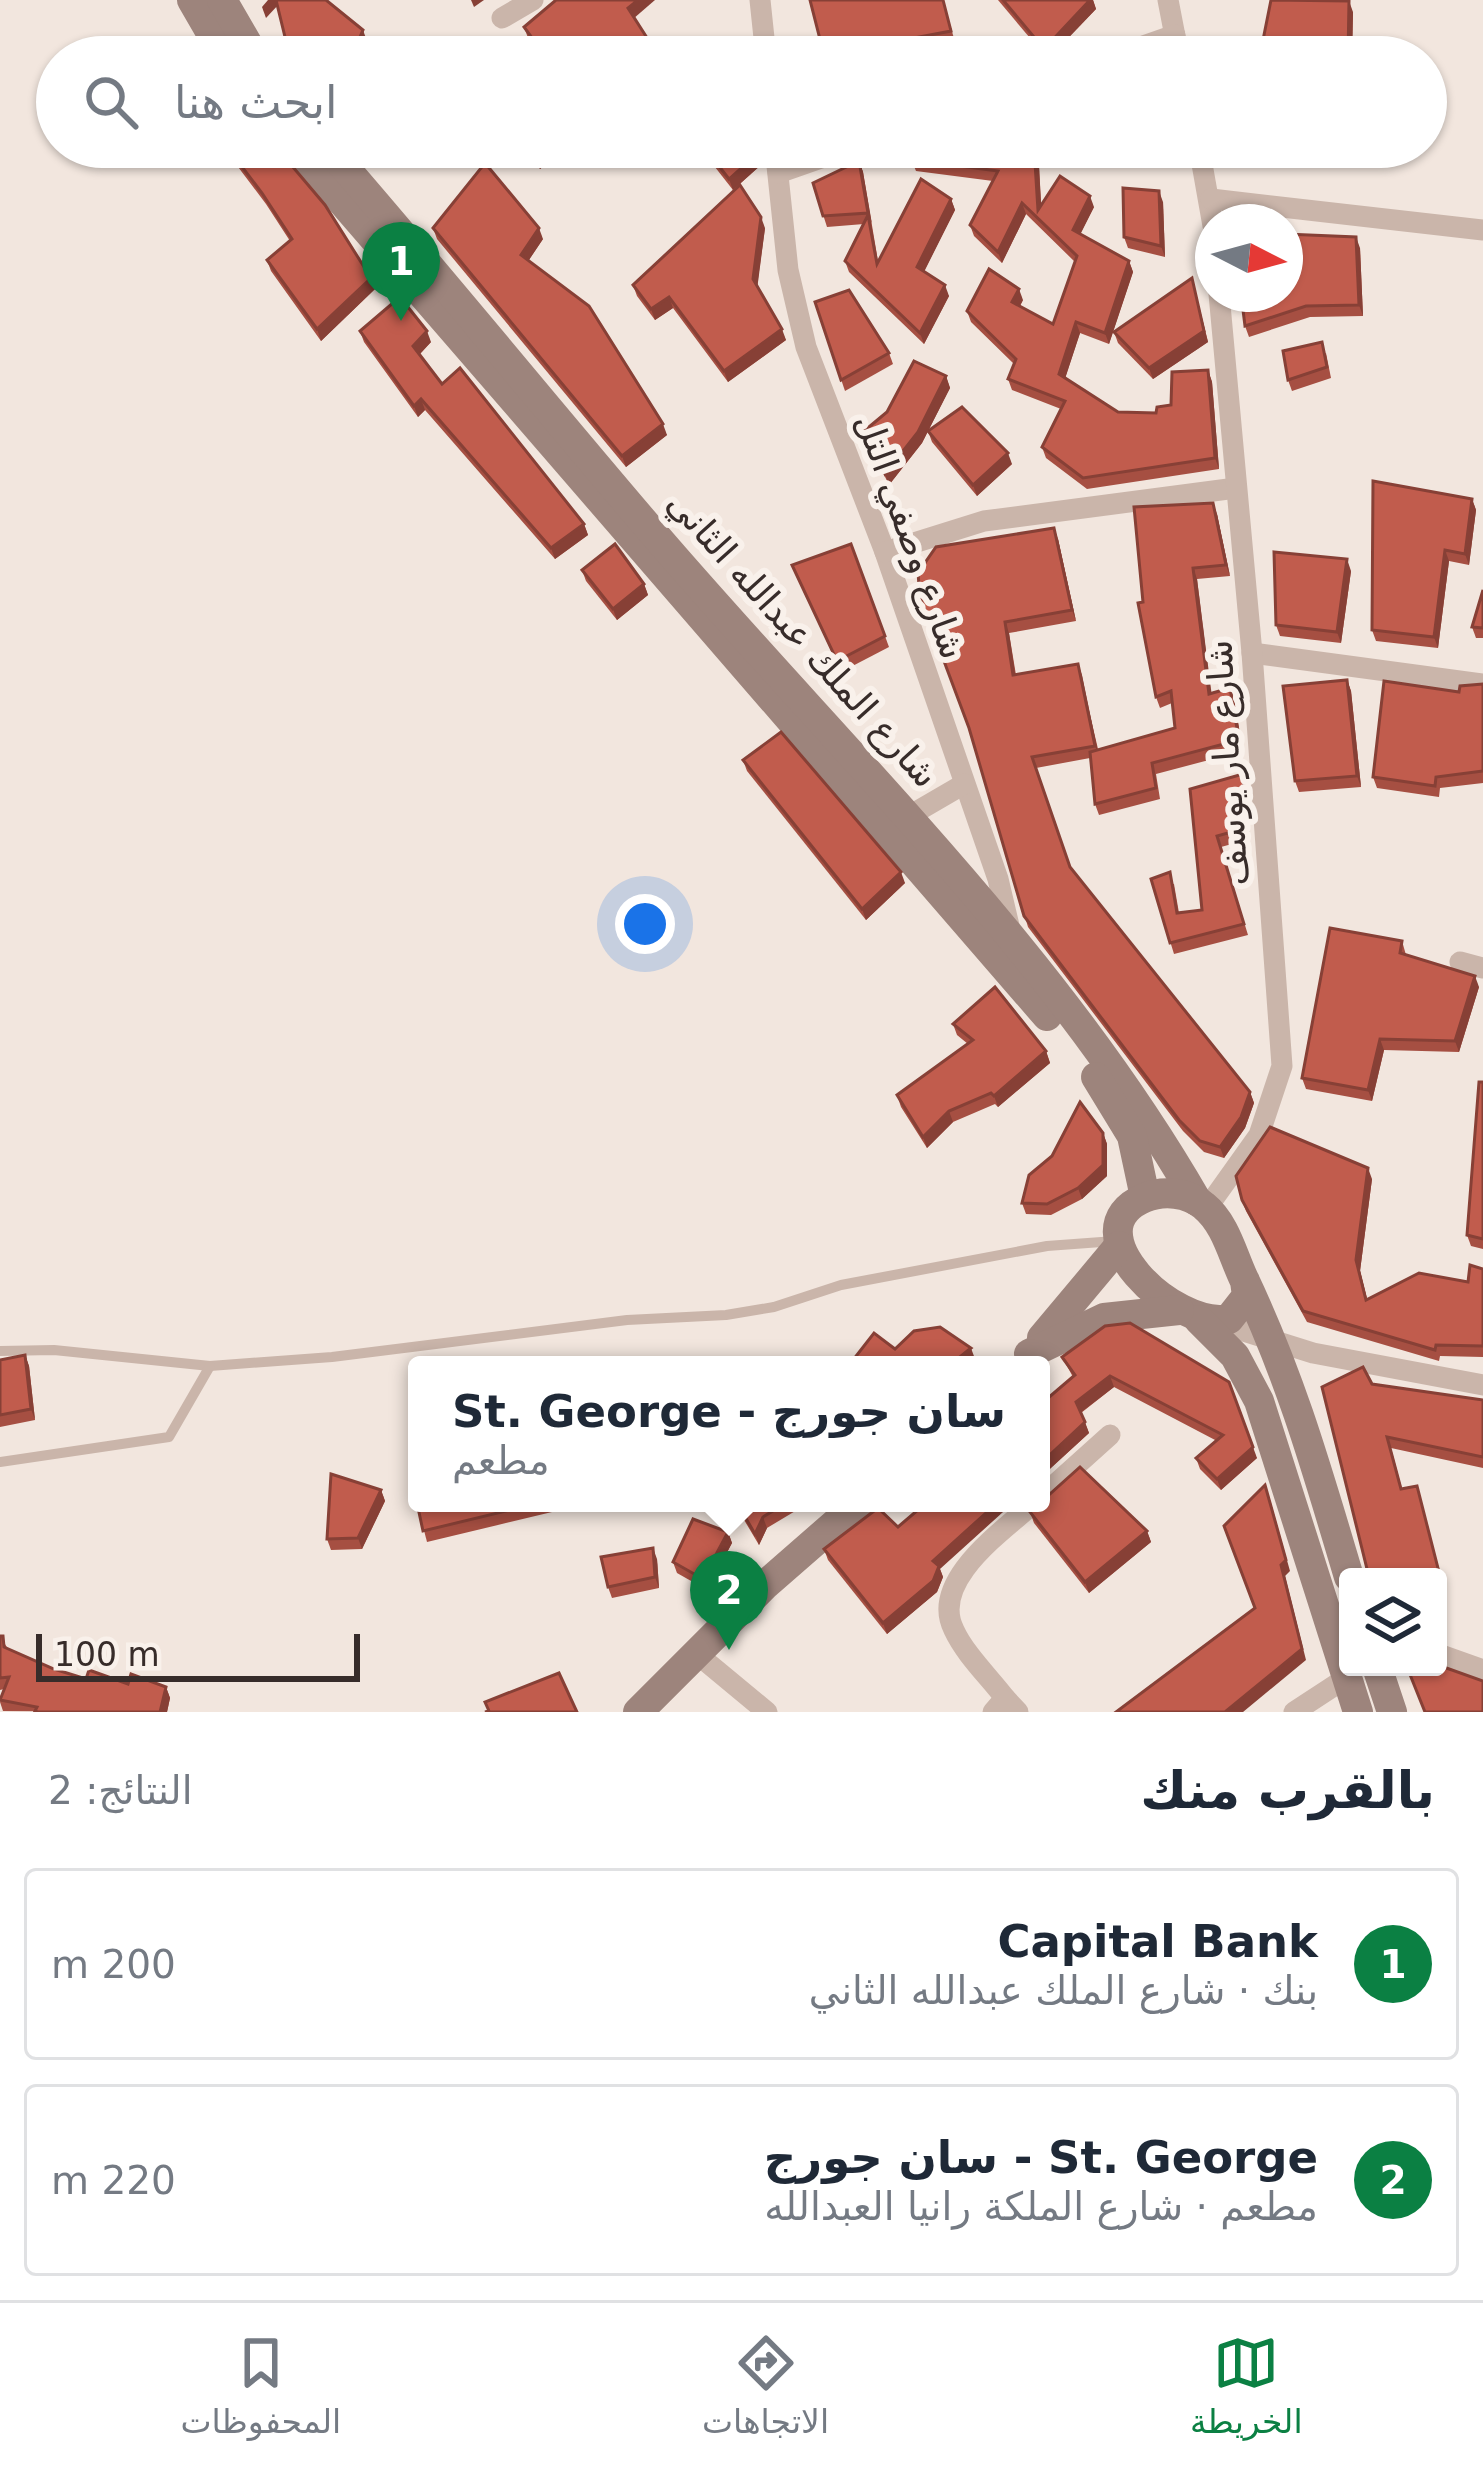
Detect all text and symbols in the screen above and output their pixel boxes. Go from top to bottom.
search box [36,36,1447,168]
icon: search [78,69,144,135]
text: ابحث هنا [174,76,338,129]
north arrow [1195,204,1303,312]
pin: 1 [362,222,440,321]
street label: شارع وصفي التل [847,408,974,665]
street label: شارع الملك عبدالله الثاني [658,482,947,796]
street label: شارع مار يوسف [1198,639,1257,887]
your location [615,894,675,954]
popup [408,1356,1050,1512]
text: St. George - سان جورج [452,1385,1006,1438]
text: مطعم [452,1438,550,1483]
pin: 2 [690,1551,768,1650]
map controls [1339,1568,1447,1676]
button: layers [1339,1568,1447,1676]
scale bar [36,1628,360,1681]
text: 100 m [54,1635,160,1674]
text: بالقرب منك [1140,1761,1435,1820]
text: النتائج: 2 [48,1768,193,1813]
text: Capital Bank [997,1915,1318,1968]
text: 200 m [51,1942,176,1987]
text: 1 [1379,1942,1407,1987]
text: بنك · شارع الملك عبدالله الثاني [809,1968,1318,2013]
text: St. George - سان جورج [764,2131,1318,2184]
text: 220 m [51,2158,176,2203]
text: 2 [1379,2158,1407,2203]
text: مطعم · شارع الملكة رانيا العبدالله [764,2184,1318,2229]
tab: المحفوظات [180,2330,341,2441]
tab: الاتجاهات [702,2330,829,2441]
tab: الخريطة [1190,2330,1303,2441]

